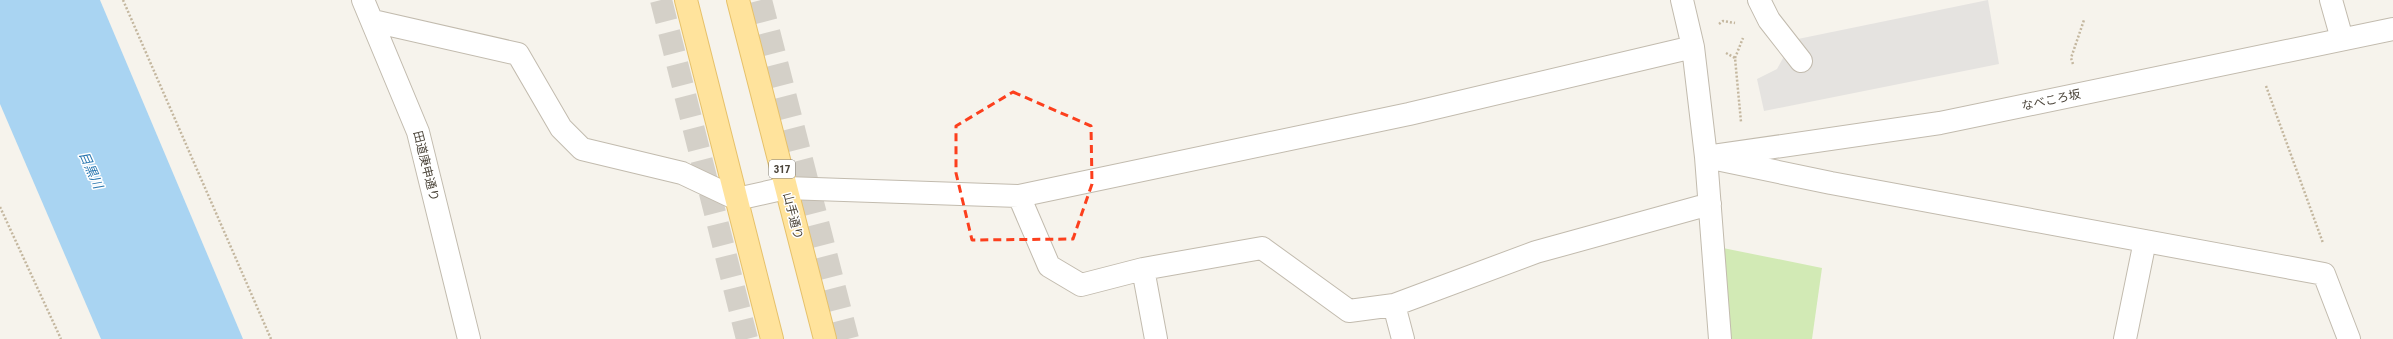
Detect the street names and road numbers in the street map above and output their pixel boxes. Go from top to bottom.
street label: なべころ坂 [2020,87,2082,113]
street label: 田道庚申通り [410,129,442,203]
road number: 317 [769,160,795,178]
street label: 山手通り [780,191,806,241]

